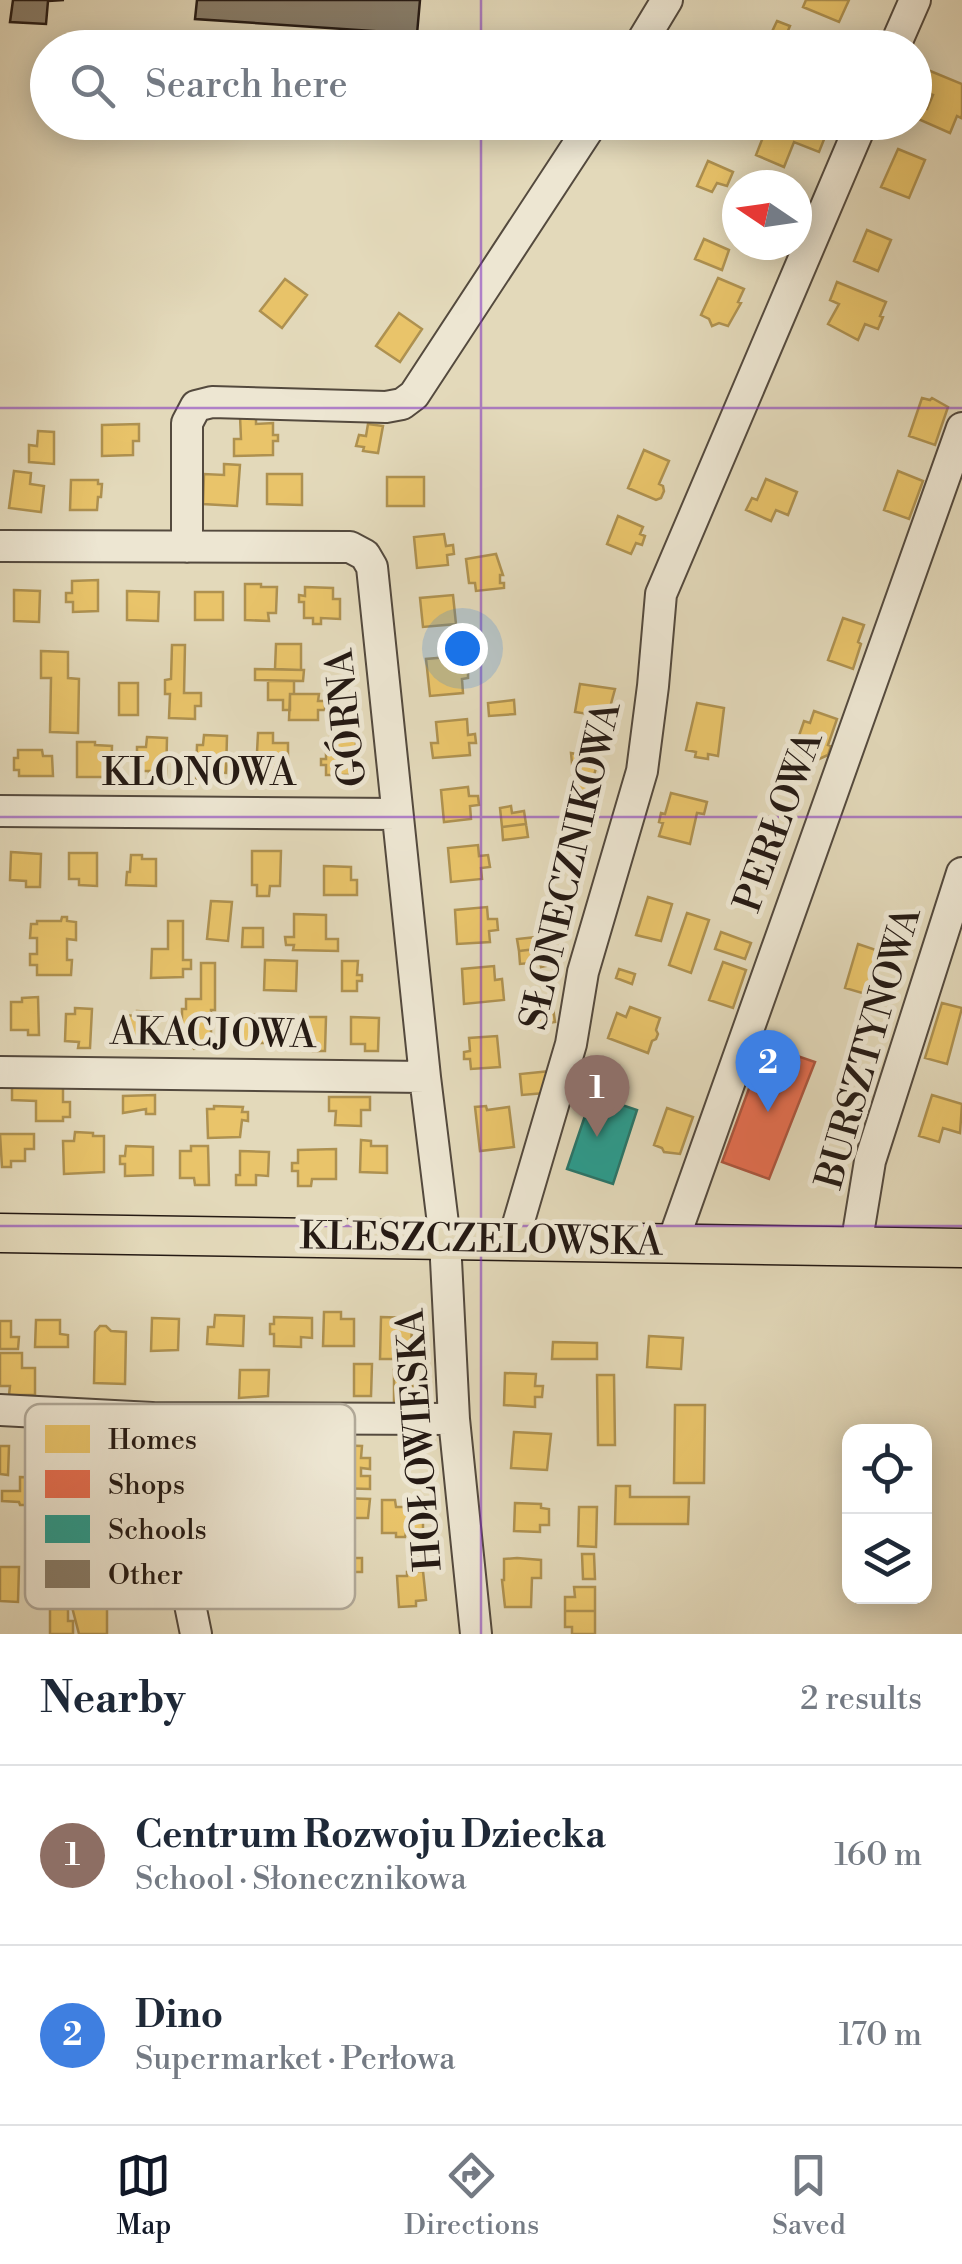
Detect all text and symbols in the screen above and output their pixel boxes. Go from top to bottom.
search box [30,30,932,140]
icon: search [65,58,120,113]
text: Search here [145,62,348,109]
north arrow [722,170,812,260]
your location [437,623,488,674]
street label: GÓRNA [312,646,378,790]
street label: SŁONECZNIKOWA [510,697,632,1035]
street label: PERŁOWA [725,724,834,919]
street label: KLONOWA [102,750,297,797]
street label: BURSZTYNOWA [806,901,932,1195]
street label: AKACJOWA [108,1009,317,1059]
pin: 2 [736,1030,800,1112]
pin: 1 [564,1054,630,1137]
street label: KLESZCZELOWSKA [299,1213,664,1267]
street label: HOŁOWIESKA [387,1306,453,1573]
legend [25,1404,355,1609]
text: Homes [108,1423,197,1458]
map controls [842,1424,932,1604]
button: locate [842,1424,932,1514]
text: Shops [108,1468,185,1503]
text: Schools [108,1513,207,1548]
button: layers [842,1514,932,1604]
text: Other [108,1558,183,1593]
text: Nearby [40,1673,185,1726]
text: 2 results [800,1679,922,1719]
text: Centrum Rozwoju Dziecka [135,1812,606,1859]
text: 1 [65,1835,80,1875]
text: 160 m [834,1835,922,1875]
text: School · Słonecznikowa [135,1859,467,1899]
text: Dino [135,1992,223,2039]
text: 2 [62,2015,83,2055]
text: 170 m [839,2015,922,2055]
text: Supermarket · Perłowa [135,2039,455,2079]
tab: Map [116,2148,171,2243]
tab: Directions [404,2148,539,2243]
tab: Saved [772,2148,846,2243]

